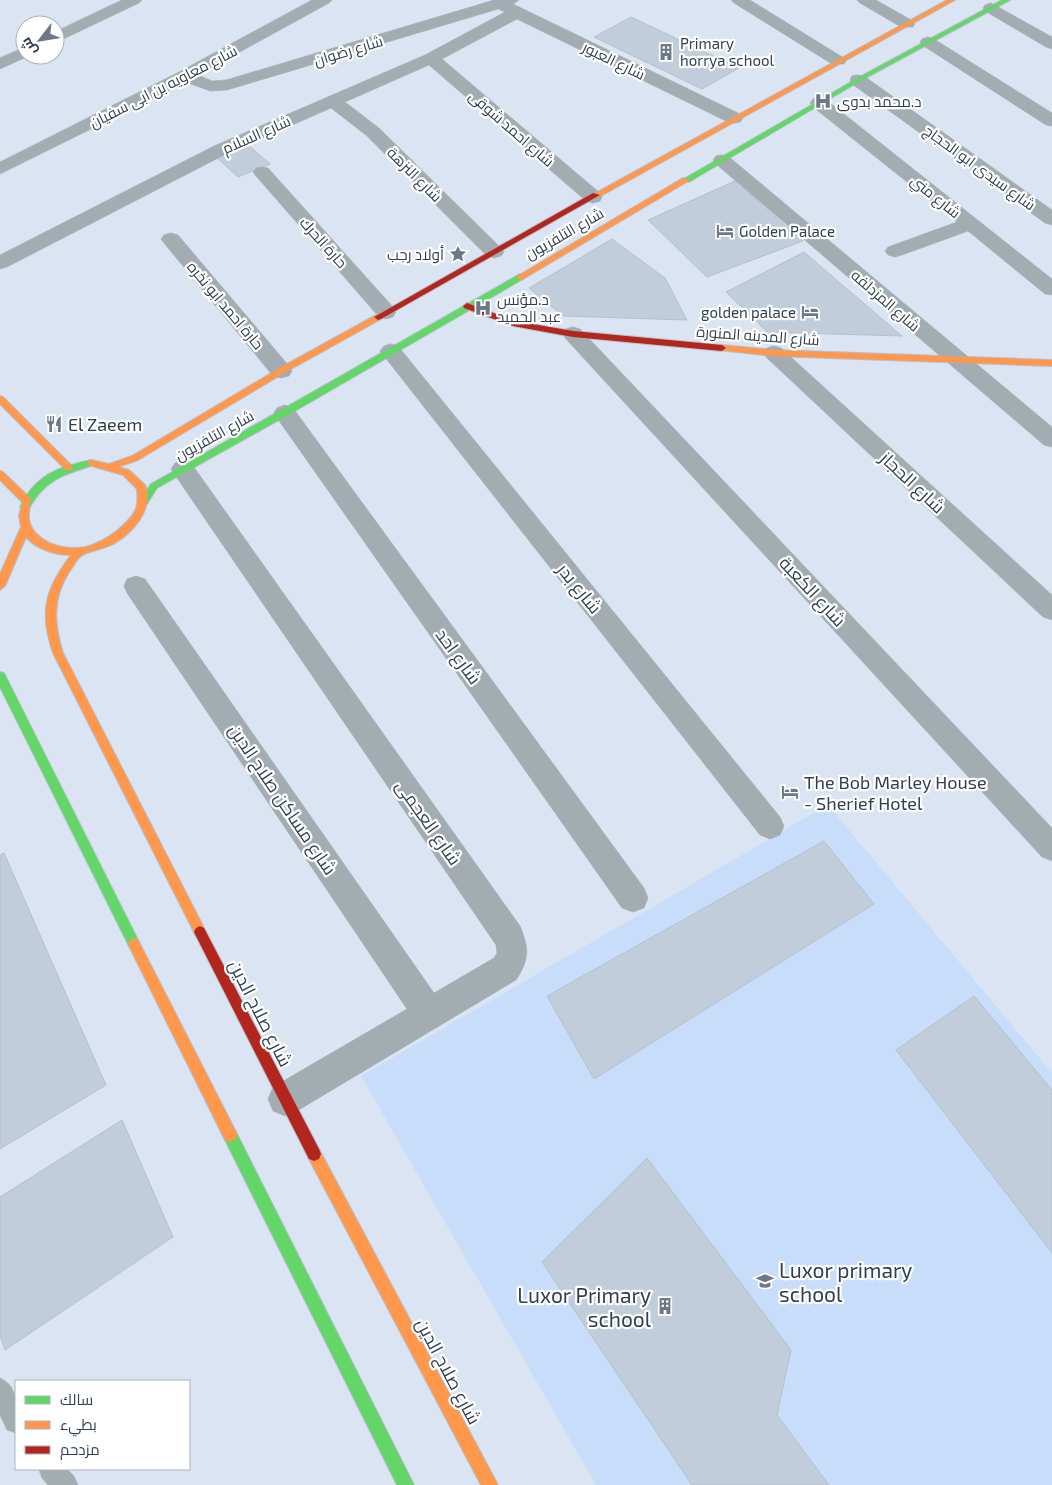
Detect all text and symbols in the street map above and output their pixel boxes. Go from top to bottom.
north arrow [15,15,65,65]
street label: شارع رضوان [311,31,386,72]
text: ش [16,34,41,59]
place label: Primary horrya school [680,34,774,69]
street label: شارع العبور [578,37,648,86]
street label: شارع معاويه بن ابى سفيان [86,41,241,134]
building icon: Primary horrya school [656,42,676,62]
street label: شارع احمد شوقى [464,86,558,172]
hospital icon: د.محمد بدوى [813,91,833,111]
place label: د.محمد بدوى [837,92,922,112]
street label: شارع السلام [219,111,294,160]
street label: شارع سيدى ابو الحجاج [919,120,1039,216]
street label: شارع النزهة [382,143,446,207]
street label: شارع مني [905,171,964,225]
street label: شارع التلفزيون [522,203,608,265]
street label: حارة الحرك [296,213,352,272]
hotel icon: Golden Palace [715,221,735,241]
place label: Golden Palace [739,222,835,240]
place icon: أولاد رجب [448,244,468,264]
place label: أولاد رجب [387,245,444,264]
street label: حارة احمد ابو نخره [183,257,268,353]
street label: شارع المزدلفه [846,265,924,337]
place label: د.مؤنس عبد الحميد [497,290,561,325]
hospital icon: د.مؤنس عبد الحميد [473,298,493,318]
hotel icon: golden palace [800,302,820,322]
place label: golden palace [701,303,796,321]
street label: شارع المدينه المنورة [696,322,820,351]
street label: شارع التلفزيون [171,406,258,467]
place label: El Zaeem [68,413,142,435]
restaurant icon: El Zaeem [44,414,64,434]
street label: شارع الحجاز [874,446,950,519]
street label: شارع الكعبة [774,551,851,632]
street label: شارع بدر [551,558,607,619]
street label: شارع احد [430,624,487,689]
street label: شارع مساكن صلاح الدين [223,719,342,880]
place label: The Bob Marley House - Sherief Hotel [804,771,987,814]
street label: شارع العجمى [390,775,466,870]
hotel icon: The Bob Marley House - Sherief Hotel [780,782,800,802]
street label: شارع صلاح الدين [223,956,297,1071]
place label: Luxor primary school [779,1257,912,1306]
school or university icon: Luxor primary school [755,1271,775,1291]
place label: Luxor Primary school [517,1282,652,1331]
building icon: Luxor Primary school [655,1296,675,1316]
street label: شارع صلاح الدين [410,1314,486,1429]
legend [15,1380,190,1470]
text: سالك [60,1390,93,1408]
text: بطيء [60,1415,97,1437]
text: مزدحم [60,1440,100,1460]

